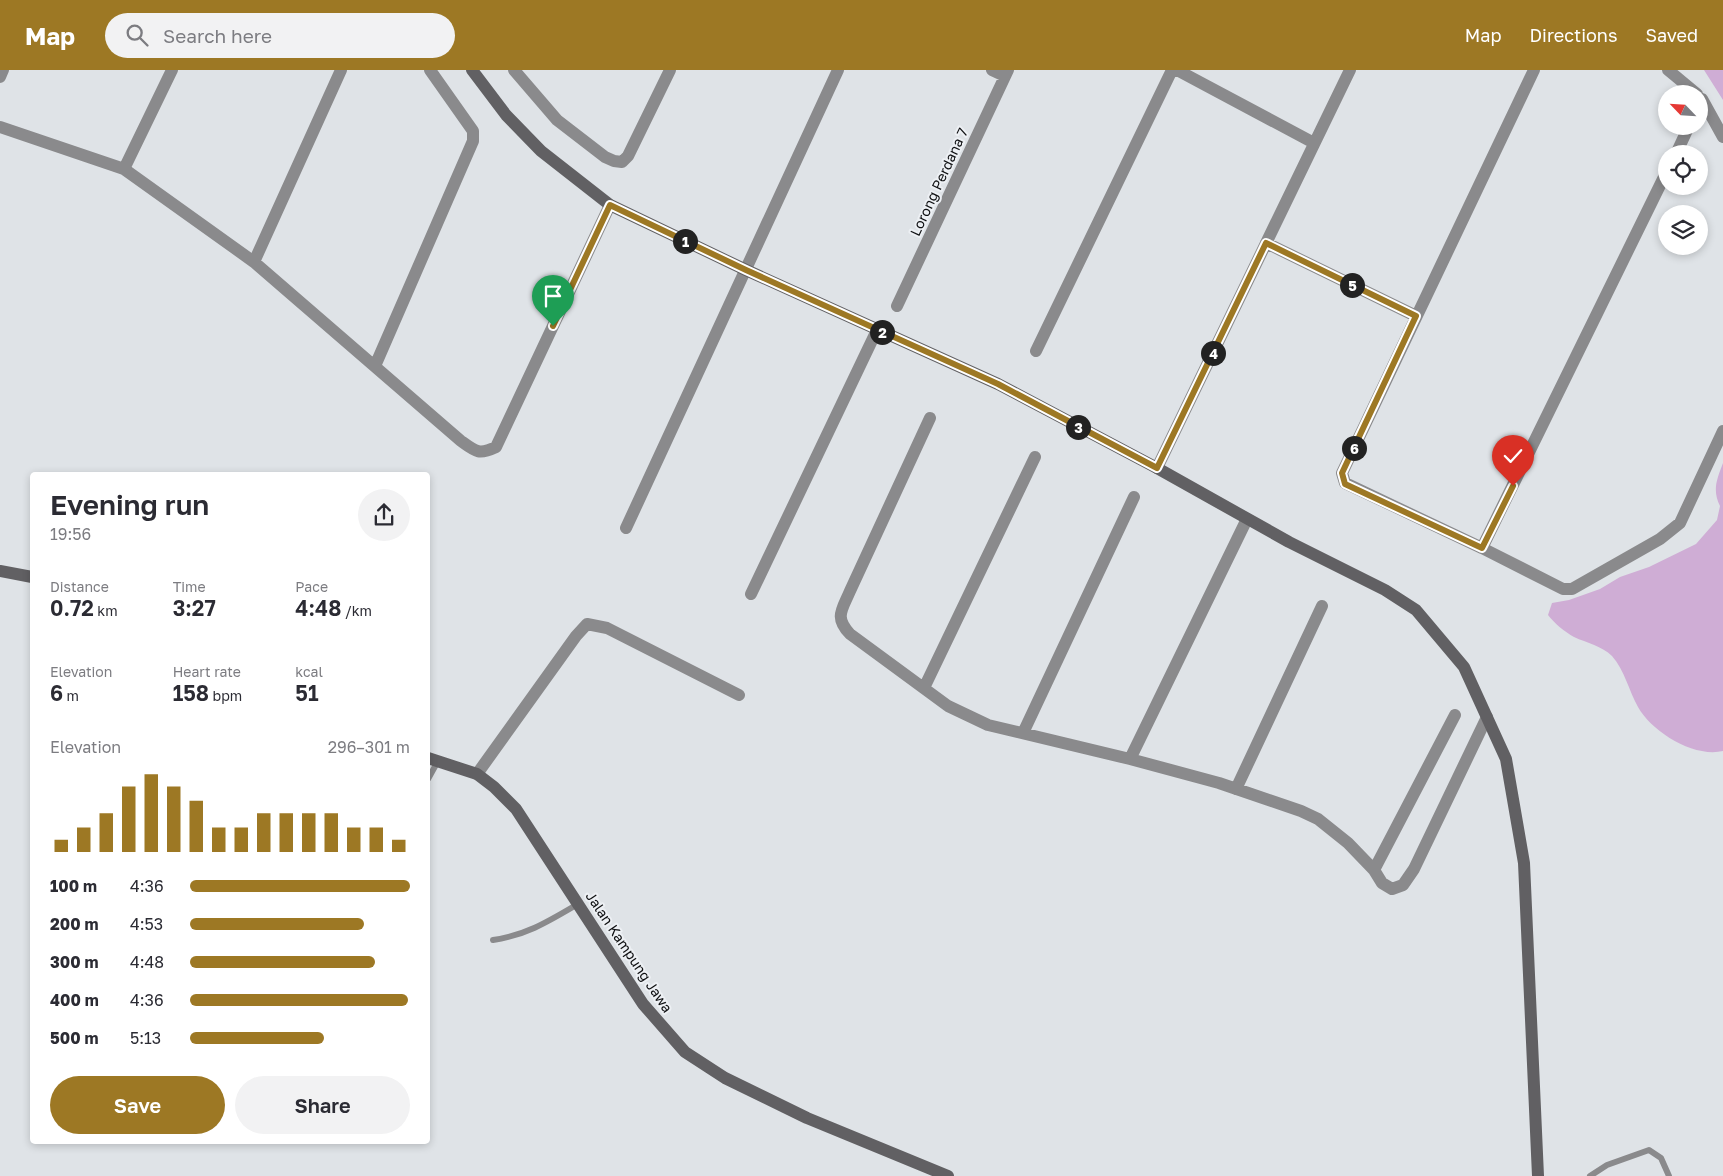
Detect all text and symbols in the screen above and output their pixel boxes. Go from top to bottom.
search box [105,13,455,58]
text: Map [25,21,75,50]
icon: search [123,21,151,49]
text: Search here [163,24,272,47]
text: Map [1465,24,1501,46]
text: Directions [1529,24,1617,46]
text: Saved [1645,24,1698,46]
north arrow [1658,85,1708,135]
map controls [1658,85,1708,255]
street label: Lorong Perdana 7 [906,125,971,238]
button: locate [1658,145,1708,195]
button: layers [1658,205,1708,255]
pin: 1 [672,228,698,254]
text: 1 [682,233,689,250]
pin: 5 [1340,272,1364,298]
pin [532,275,574,326]
text: 5 [1348,277,1357,294]
icon: arrive [539,282,567,310]
pin: 2 [870,320,894,344]
text: 2 [878,324,887,341]
pin: 4 [1200,340,1226,366]
text: 4 [1209,345,1218,362]
pin: 3 [1066,414,1090,440]
text: 3 [1074,419,1083,436]
pin [1492,435,1534,486]
pin: 6 [1342,436,1366,460]
text: 6 [1350,440,1359,457]
icon: check [1499,442,1527,470]
text: Evening run [50,488,209,521]
button: share [358,489,410,541]
text: 19:56 [50,524,91,544]
text: Distance [50,578,109,595]
text: Time [173,578,206,595]
text: Pace [295,578,328,595]
text: 0.72 [50,595,94,621]
text: 3:27 [173,595,216,621]
text: 4:48 [295,595,341,621]
text: km [94,602,118,619]
text: /km [341,602,372,619]
text: Elevation [50,663,112,680]
text: Heart rate [173,663,241,680]
text: kcal [295,663,323,680]
text: 6 [50,680,63,706]
text: 158 [173,680,209,706]
text: 51 [295,680,319,706]
text: m [63,687,79,704]
text: bpm [209,687,242,704]
text: Elevation [50,737,121,757]
text: 296–301 m [328,737,410,757]
text: 100 m [50,876,97,896]
text: 4:36 [130,876,164,896]
street label: Jalan Kampung Jawa [583,888,676,1015]
text: 200 m [50,914,99,934]
text: 4:53 [130,914,163,934]
text: 300 m [50,952,99,972]
text: 4:48 [130,952,164,972]
text: 400 m [50,990,99,1010]
text: 4:36 [130,990,164,1010]
text: 500 m [50,1028,99,1048]
text: 5:13 [130,1028,161,1048]
button: Save [50,1076,225,1134]
button: Share [235,1076,410,1134]

